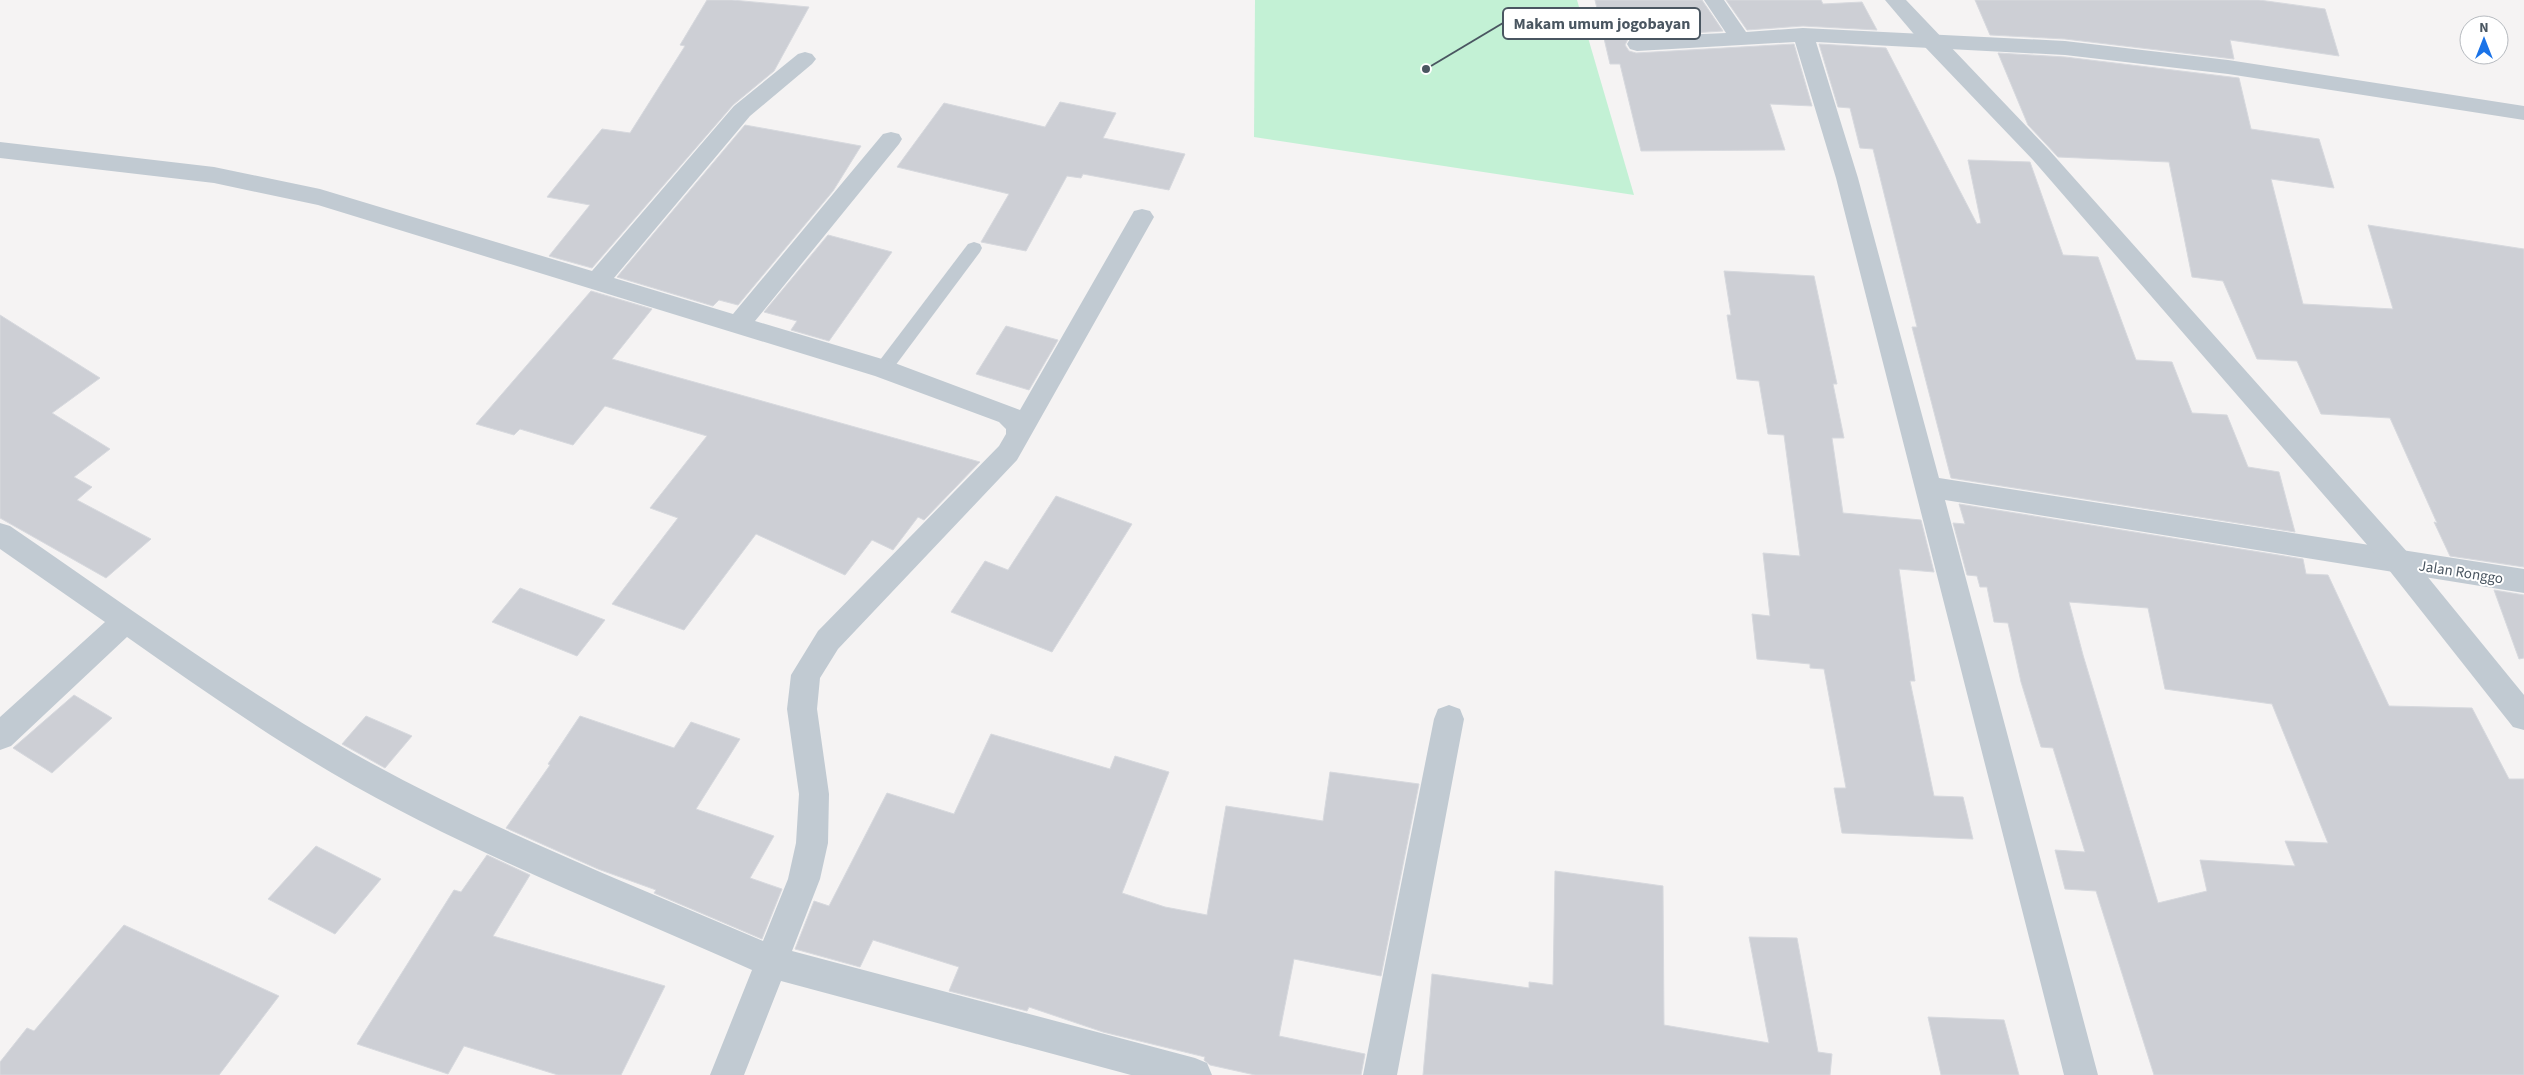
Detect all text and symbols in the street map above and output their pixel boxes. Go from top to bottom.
callout: Makam umum jogobayan [1503,8,1700,39]
text: Makam umum jogobayan [1514,13,1690,35]
north arrow [2459,15,2509,65]
text: N [2479,18,2489,38]
street label: Jalan Ronggo [2417,555,2505,590]

